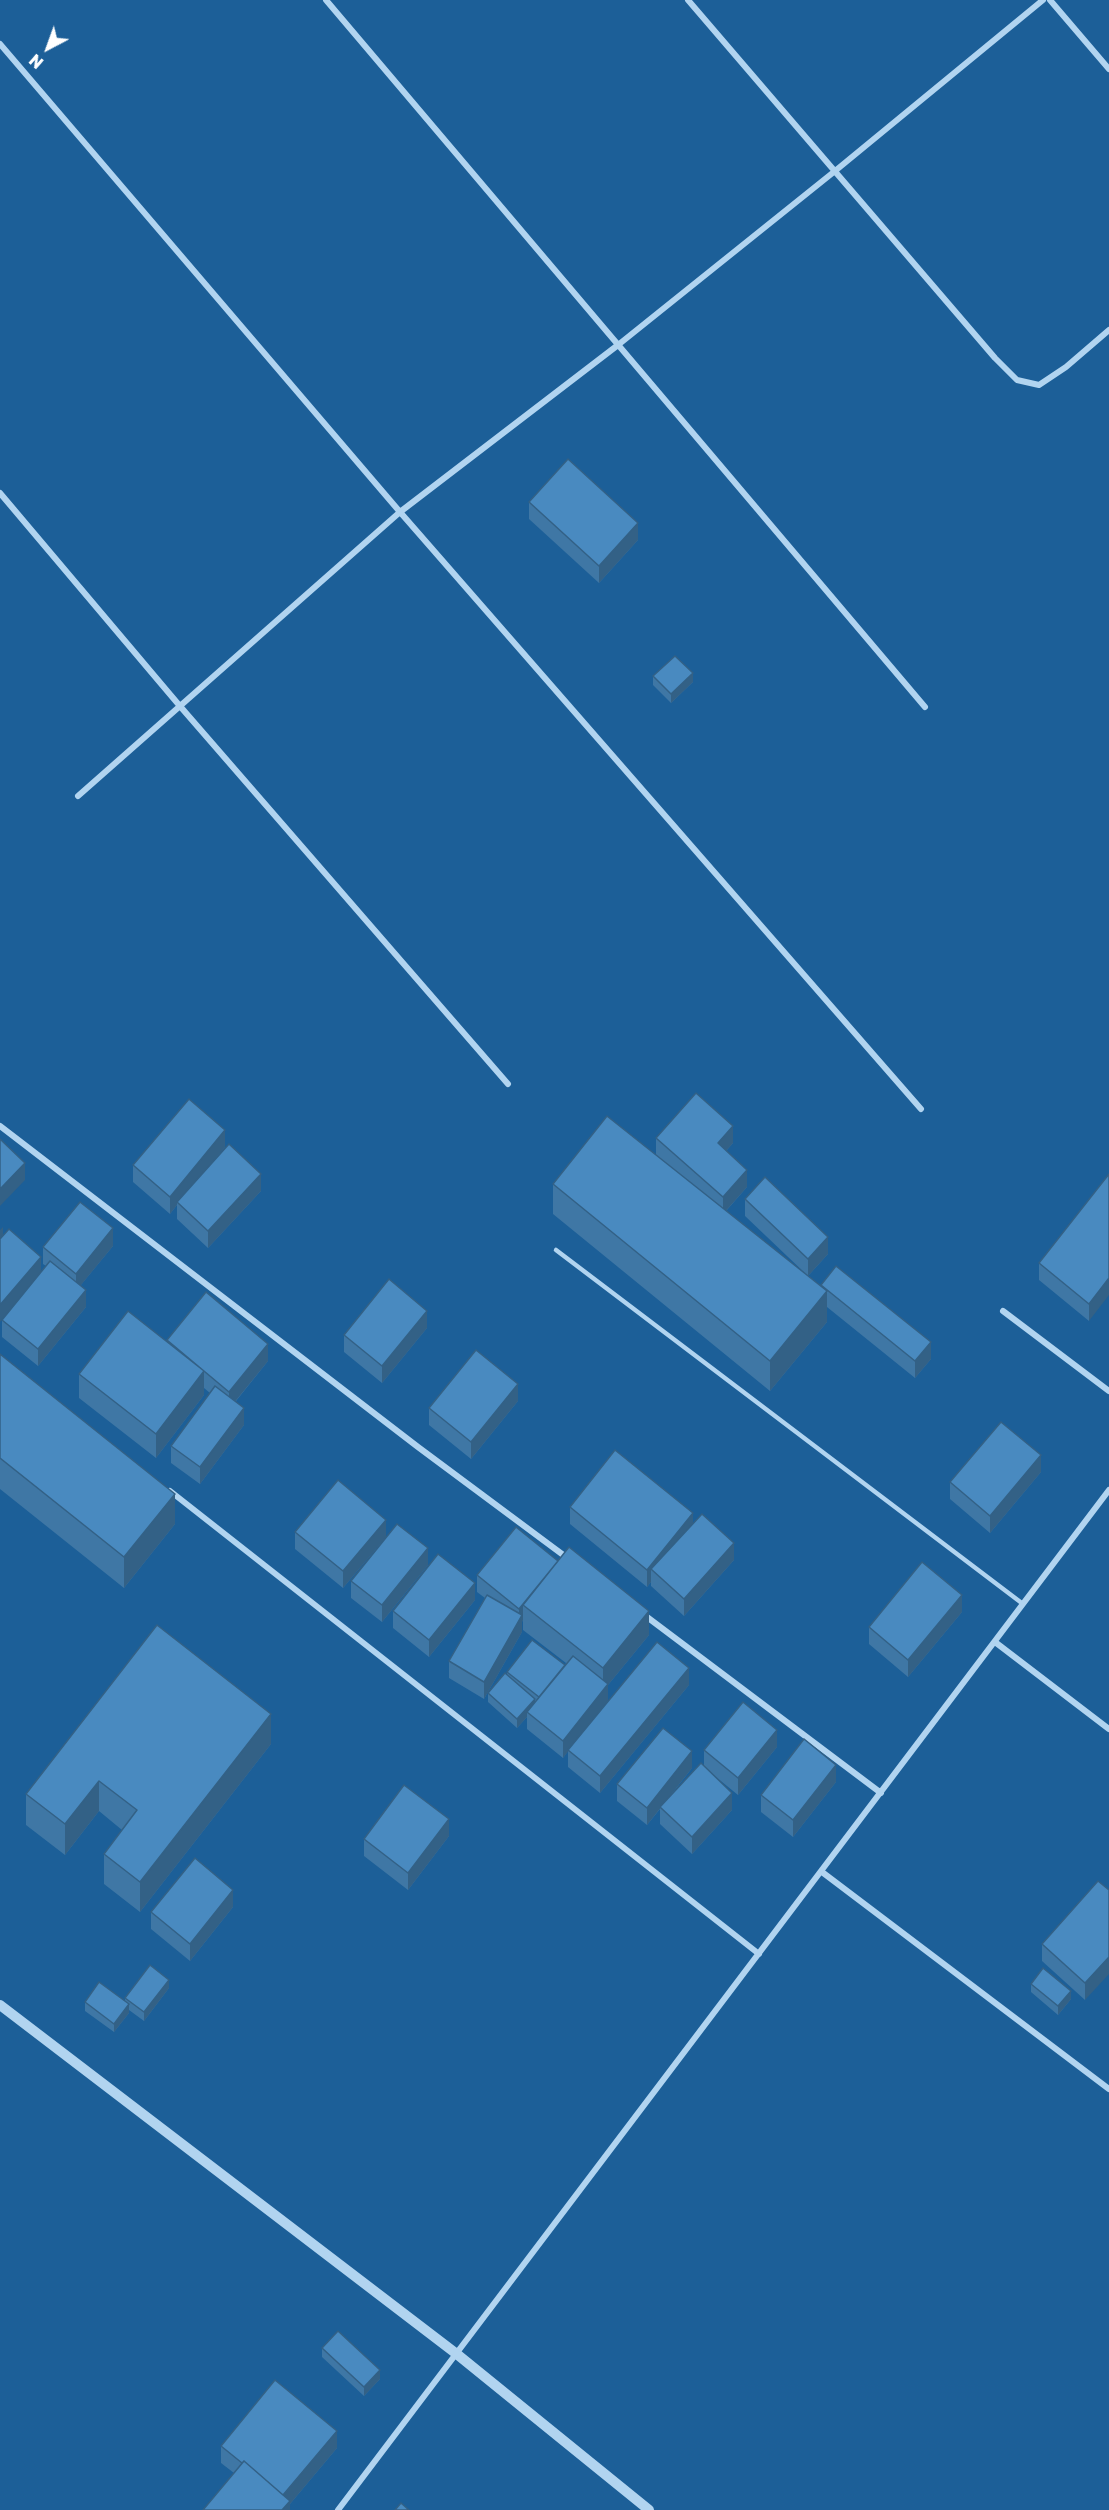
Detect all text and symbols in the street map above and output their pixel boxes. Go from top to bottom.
north arrow [18,18,78,78]
text: N [25,50,47,73]

